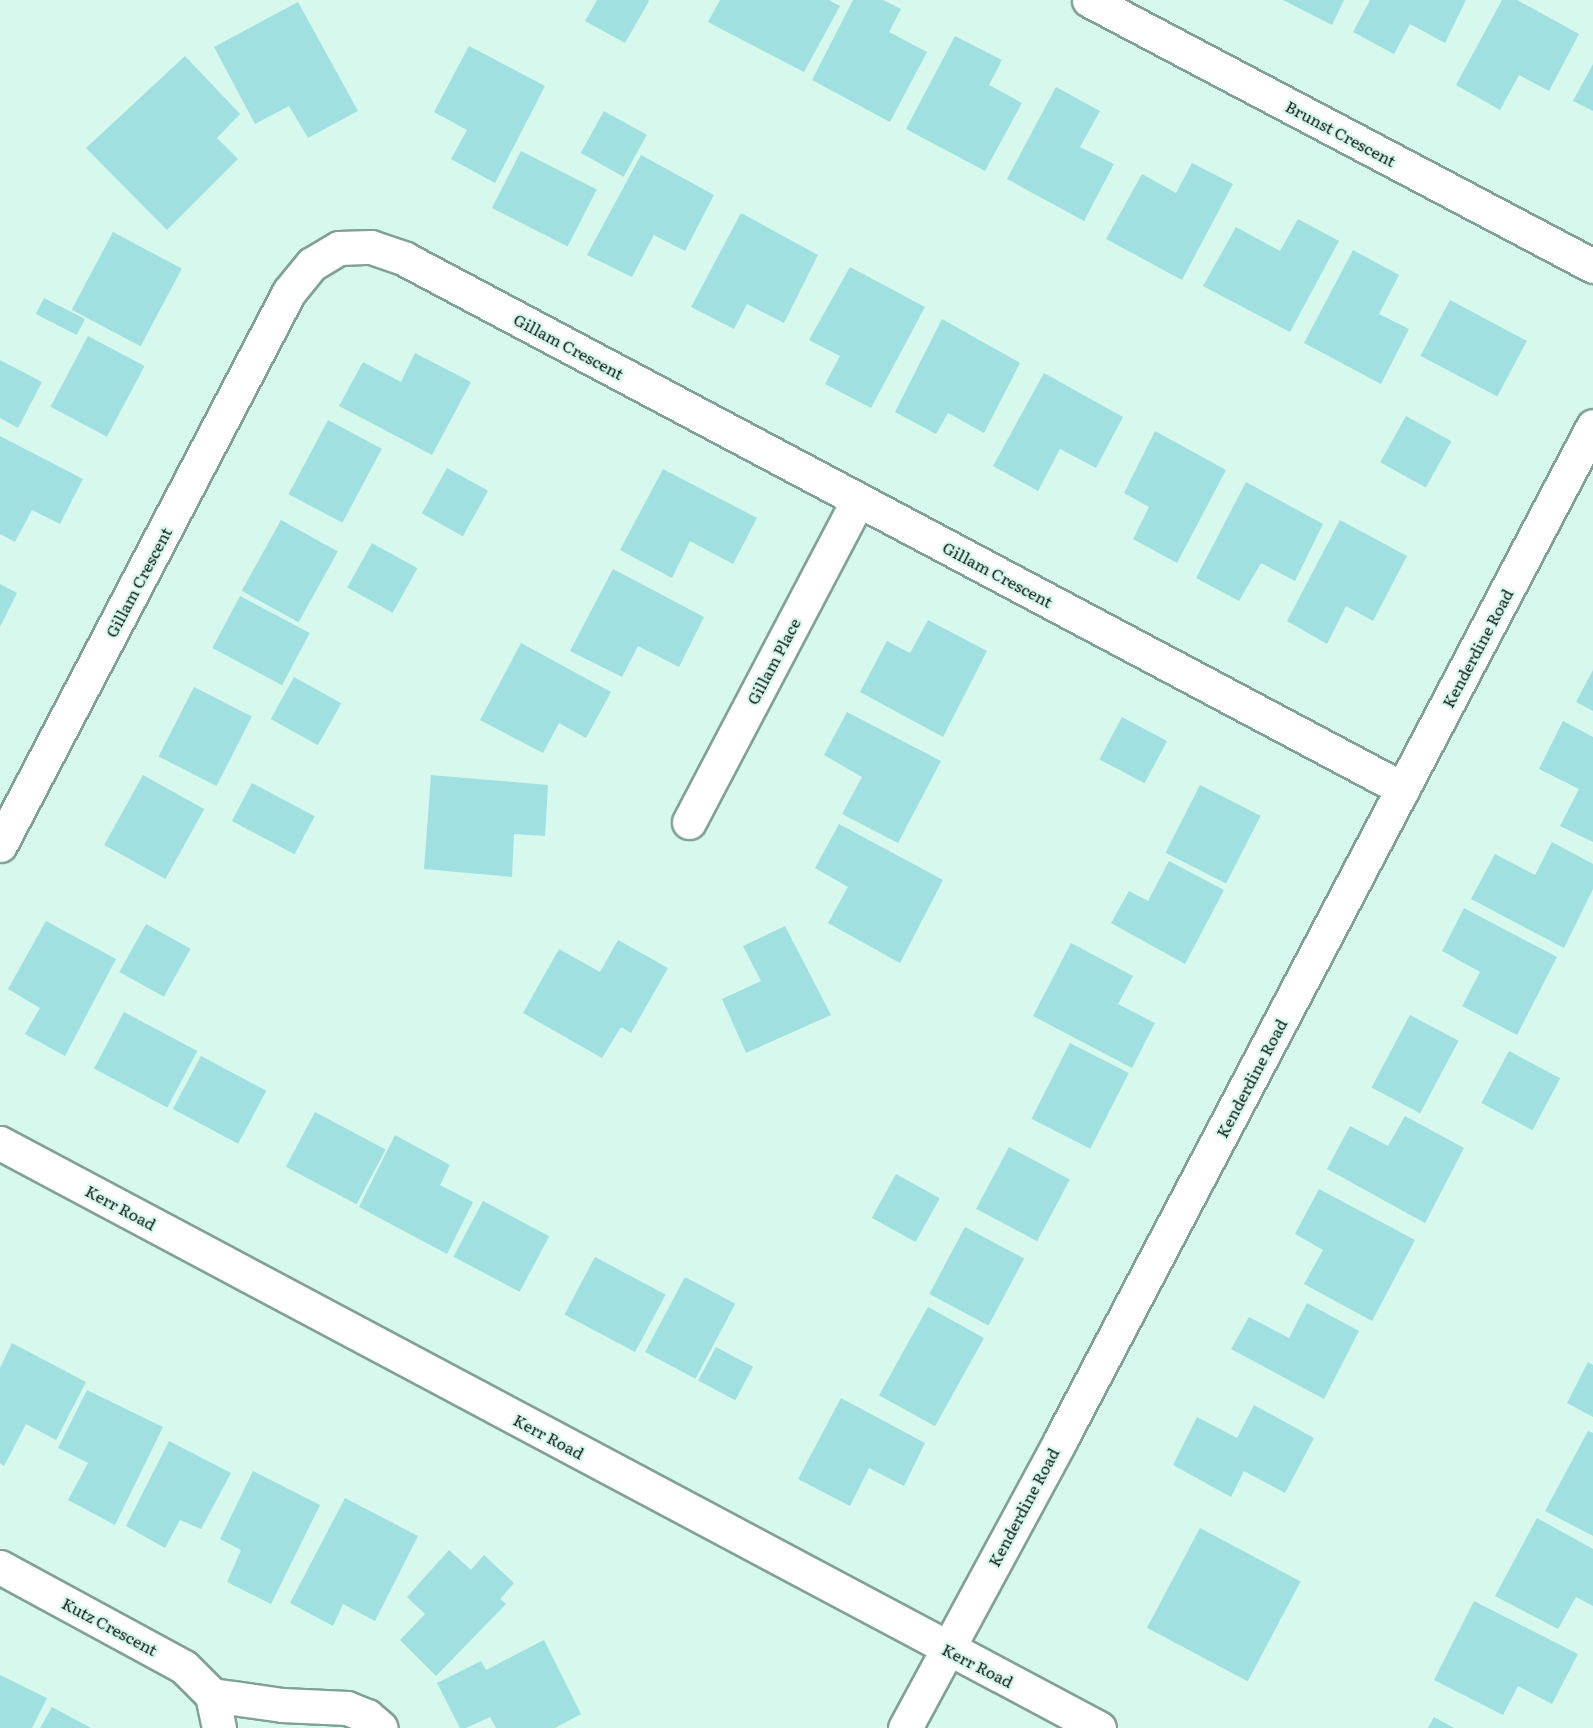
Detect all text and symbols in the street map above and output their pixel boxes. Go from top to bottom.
street label: Brunst Crescent [1283,96,1399,170]
street label: Gillam Crescent [511,309,627,383]
street label: Gillam Crescent [101,524,175,640]
street label: Gillam Crescent [940,537,1056,611]
street label: Kenderdine Road [1438,585,1516,711]
street label: Gillam Place [742,615,804,707]
street label: Kenderdine Road [1212,1015,1290,1141]
street label: Kerr Road [82,1180,160,1234]
street label: Kerr Road [510,1409,588,1463]
street label: Kenderdine Road [984,1444,1062,1570]
street label: Kutz Crescent [59,1593,161,1659]
street label: Kerr Road [939,1639,1017,1691]

